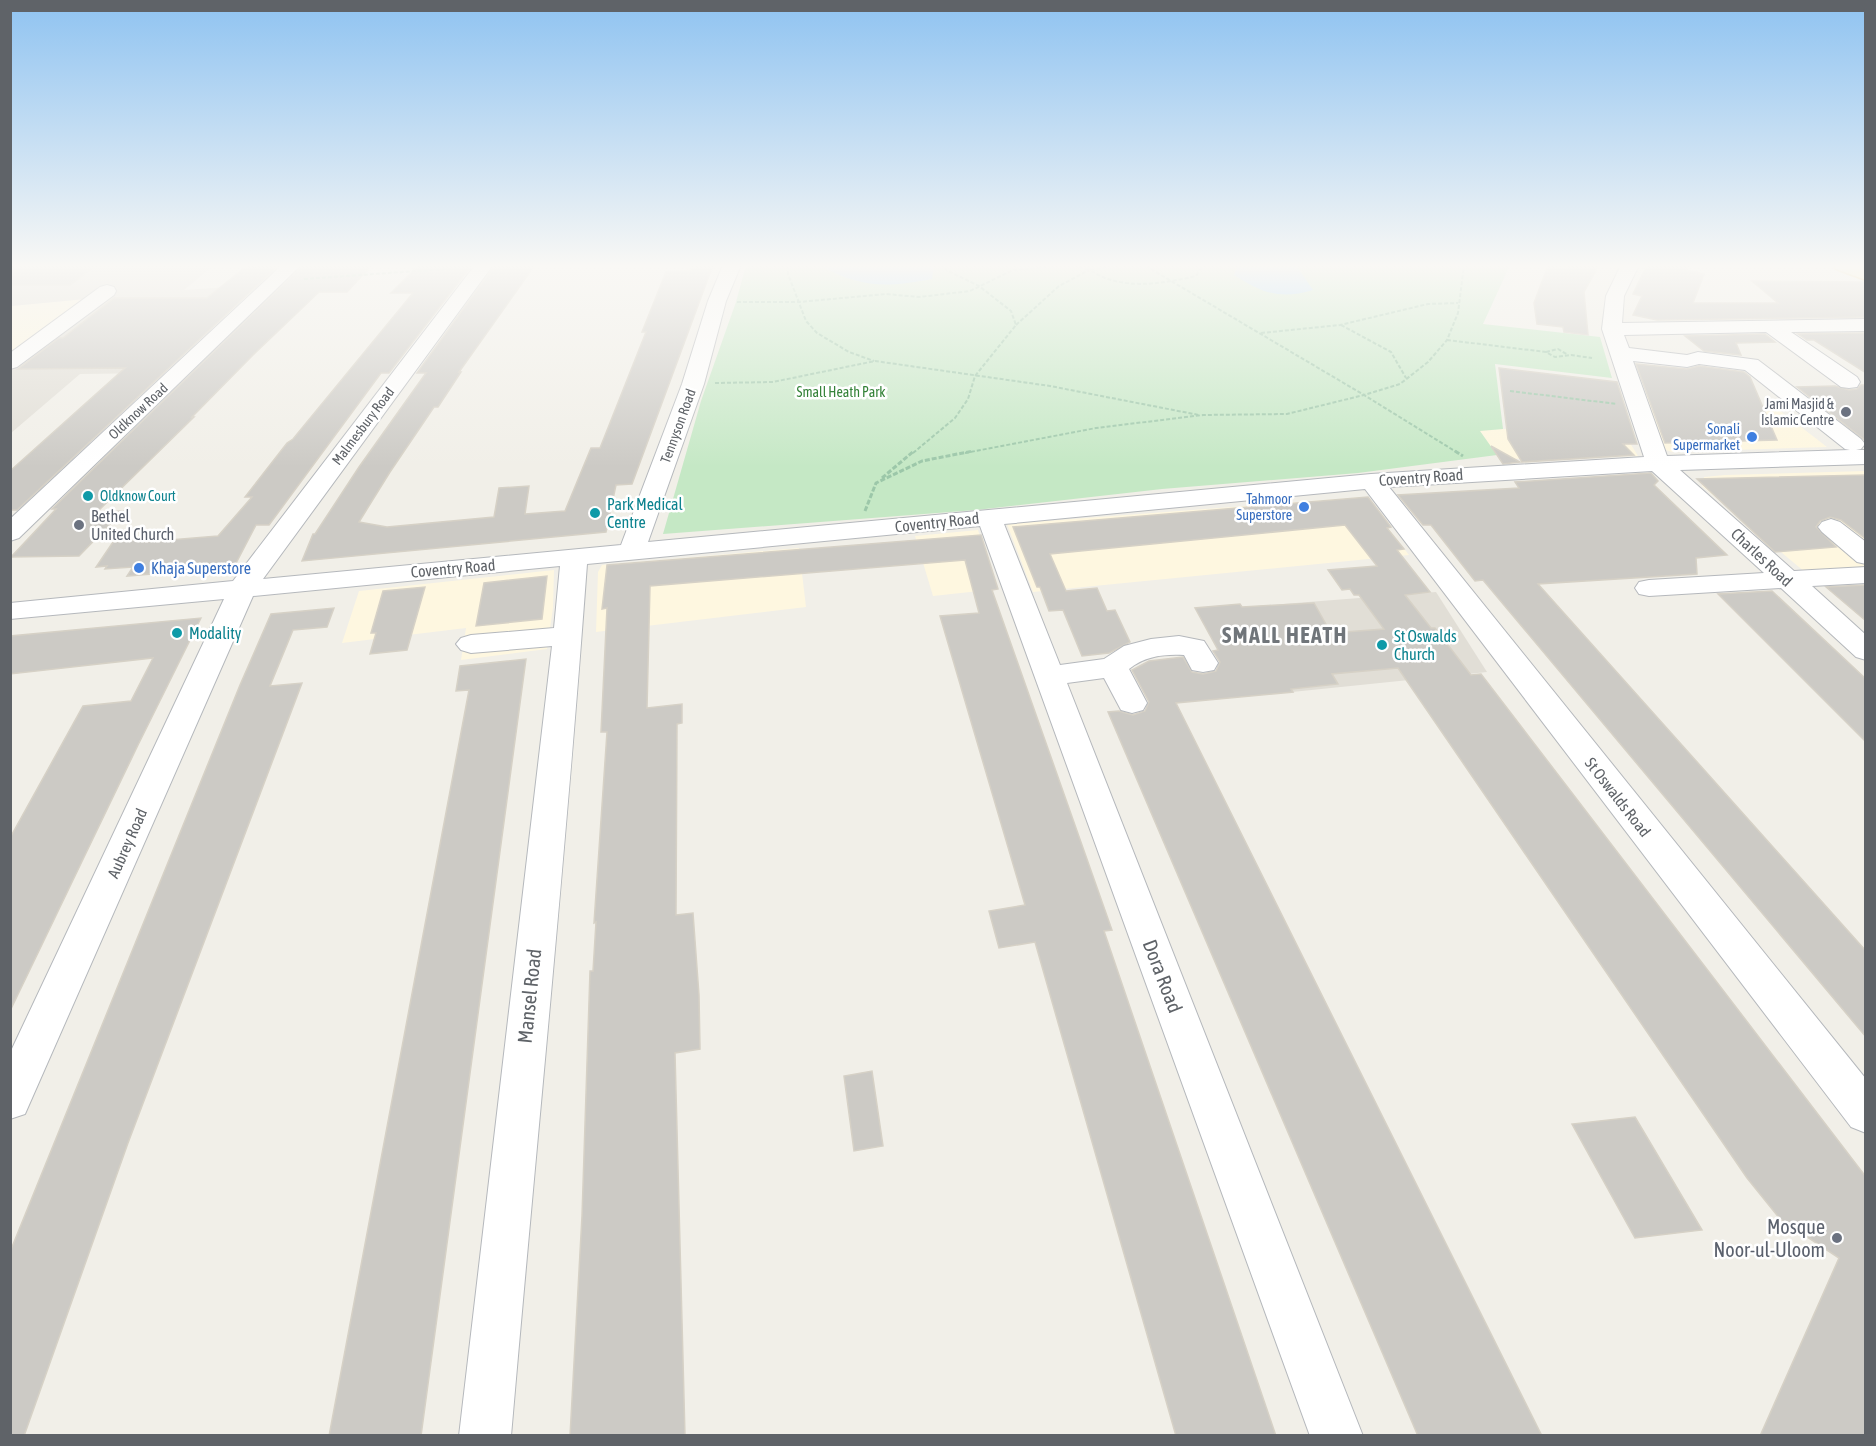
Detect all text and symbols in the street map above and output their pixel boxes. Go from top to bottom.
street label: Oldknow Road [105,380,171,442]
street label: Malmesbury Road [329,384,397,468]
park label: Small Heath Park [797,384,885,400]
street label: Tennyson Road [657,387,699,465]
place label: Jami Masjid & Islamic Centre [1761,396,1835,428]
marker: Jami Masjid & Islamic Centre [1839,405,1853,419]
place label: Sonali Supermarket [1673,421,1740,453]
marker: Sonali Supermarket [1745,430,1759,444]
street label: Coventry Road [1378,465,1464,490]
place label: Oldknow Court [100,488,176,504]
marker: Oldknow Court [81,489,95,503]
place label: Tahmoor Superstore [1236,491,1293,523]
place label: Park Medical Centre [607,495,683,531]
marker: Tahmoor Superstore [1297,500,1311,514]
marker: Park Medical Centre [588,506,602,520]
place label: Bethel United Church [91,507,174,543]
street label: Coventry Road [894,509,980,536]
marker: Bethel United Church [72,518,86,532]
street label: Charles Road [1728,524,1796,590]
street label: Coventry Road [410,555,496,582]
place label: Khaja Superstore [151,559,251,578]
marker: Khaja Superstore [132,561,146,575]
district label: SMALL HEATH [1222,622,1348,648]
place label: Modality [189,624,242,643]
marker: Modality [170,626,184,640]
place label: St Oswalds Church [1394,627,1457,663]
marker: St Oswalds Church [1375,638,1389,652]
street label: St Oswalds Road [1582,754,1654,840]
street label: Aubrey Road [104,805,151,881]
street label: Dora Road [1139,936,1187,1016]
street label: Mansel Road [513,948,545,1044]
place label: Mosque Noor-ul-Uloom [1713,1215,1825,1261]
marker: Mosque Noor-ul-Uloom [1830,1231,1844,1245]

